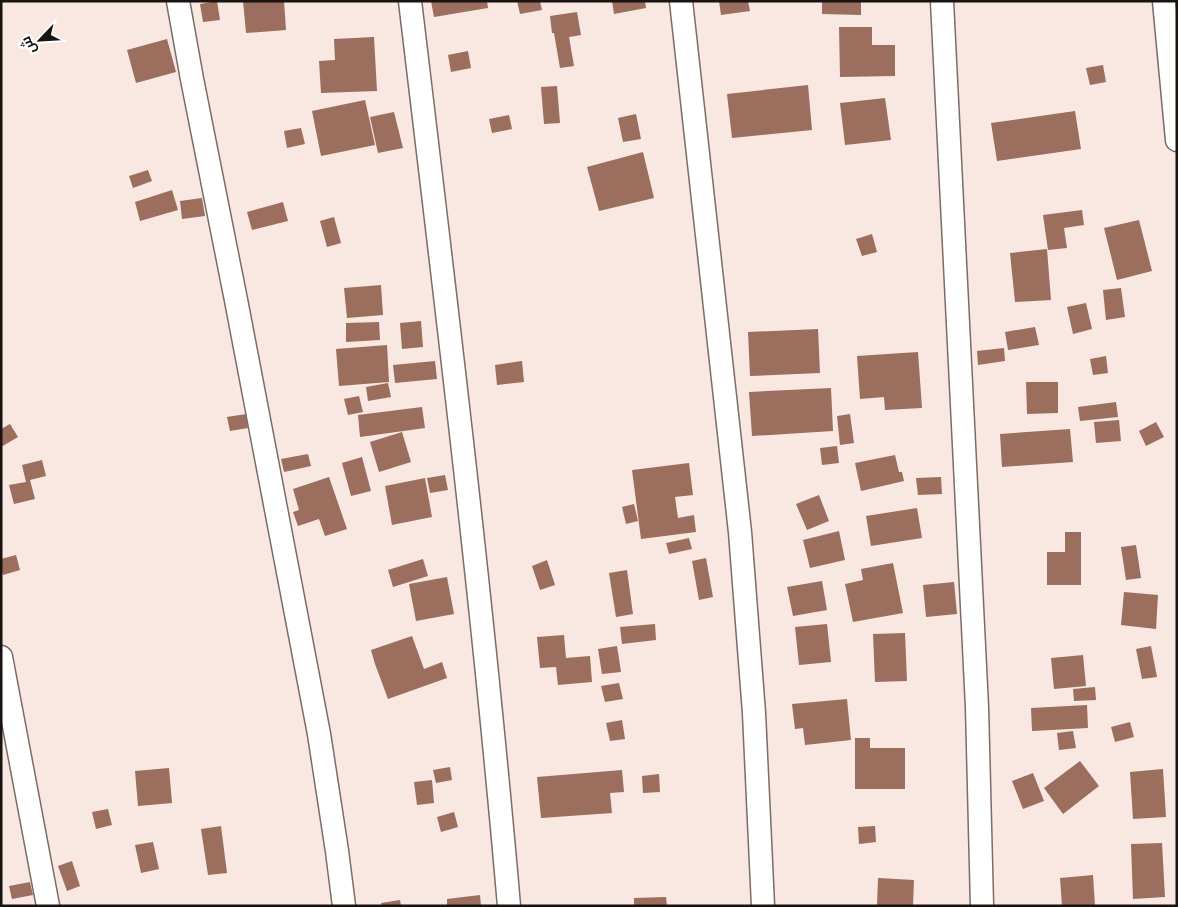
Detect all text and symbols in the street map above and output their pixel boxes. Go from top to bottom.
north arrow [15,15,65,65]
text: ش [17,34,40,57]

